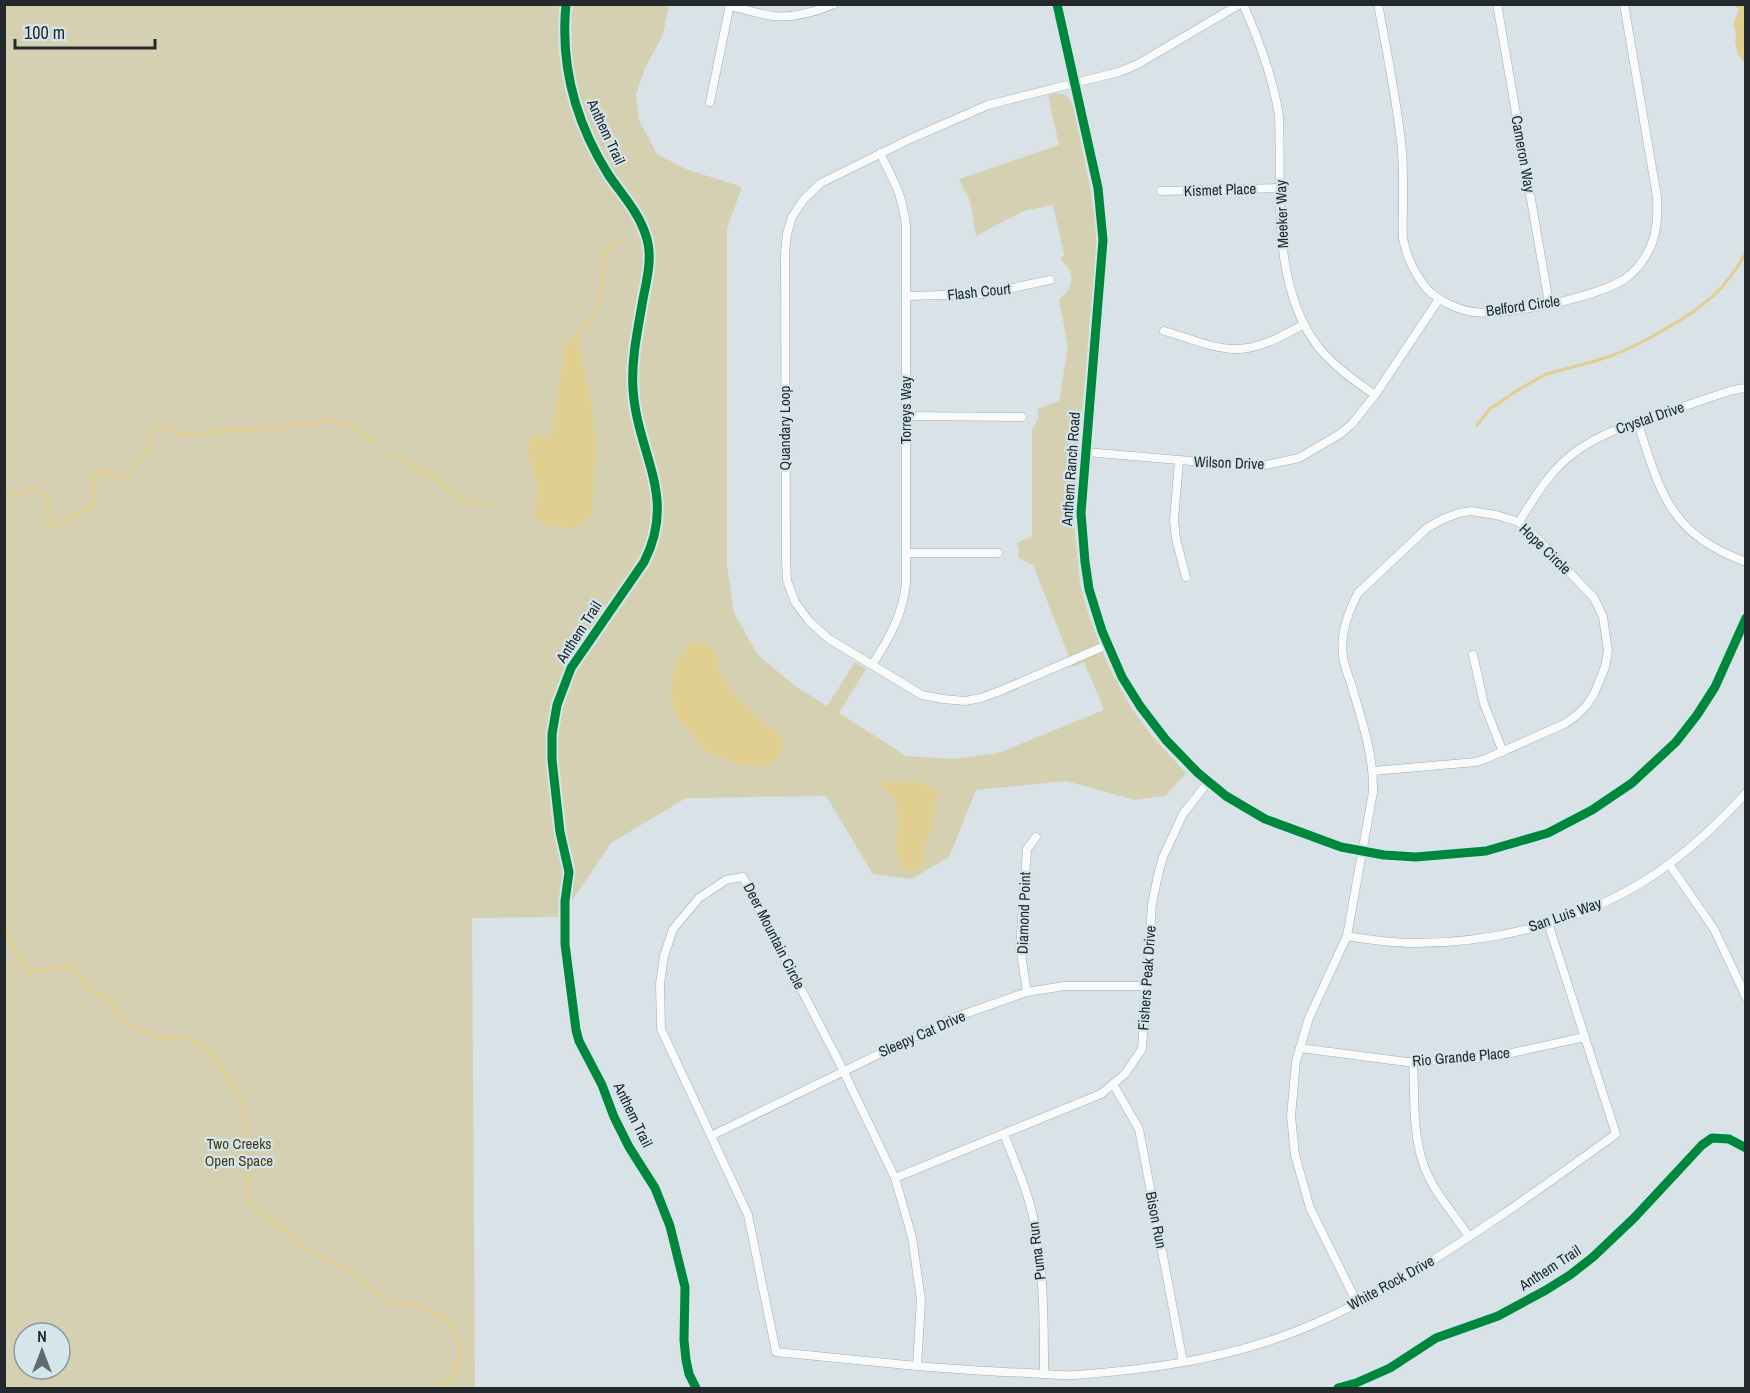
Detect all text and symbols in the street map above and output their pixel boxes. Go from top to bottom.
scale bar [15,12,154,50]
text: 100 m [24,20,65,45]
street label: Anthem Trail [582,95,631,168]
street label: Cameron Way [1506,114,1541,195]
street label: Kismet Place [1183,178,1257,201]
street label: Meeker Way [1270,179,1293,249]
street label: Flash Court [946,278,1012,305]
street label: Belford Circle [1485,290,1561,321]
street label: Torreys Way [895,375,916,444]
street label: Quandary Loop [774,385,795,470]
street label: Crystal Drive [1613,396,1687,439]
street label: Anthem Ranch Road [1056,411,1085,528]
street label: Wilson Drive [1193,451,1265,474]
street label: Hope Circle [1515,519,1576,579]
street label: Anthem Trail [550,597,606,668]
street label: Diamond Point [1012,871,1035,954]
street label: Deer Mountain Circle [739,879,810,993]
street label: San Luis Way [1525,892,1605,937]
street label: Fishers Peak Drive [1132,925,1161,1031]
street label: Sleepy Cat Drive [875,1005,969,1062]
street label: Rio Grande Place [1411,1042,1511,1071]
street label: Anthem Trail [608,1078,658,1151]
park label: Two Creeks Open Space [205,1133,273,1171]
street label: Bison Run [1141,1190,1172,1250]
street label: Puma Run [1023,1221,1050,1281]
street label: Anthem Trail [1514,1240,1585,1296]
street label: White Rock Drive [1344,1250,1438,1315]
north arrow [12,1321,72,1381]
text: N [37,1325,47,1347]

